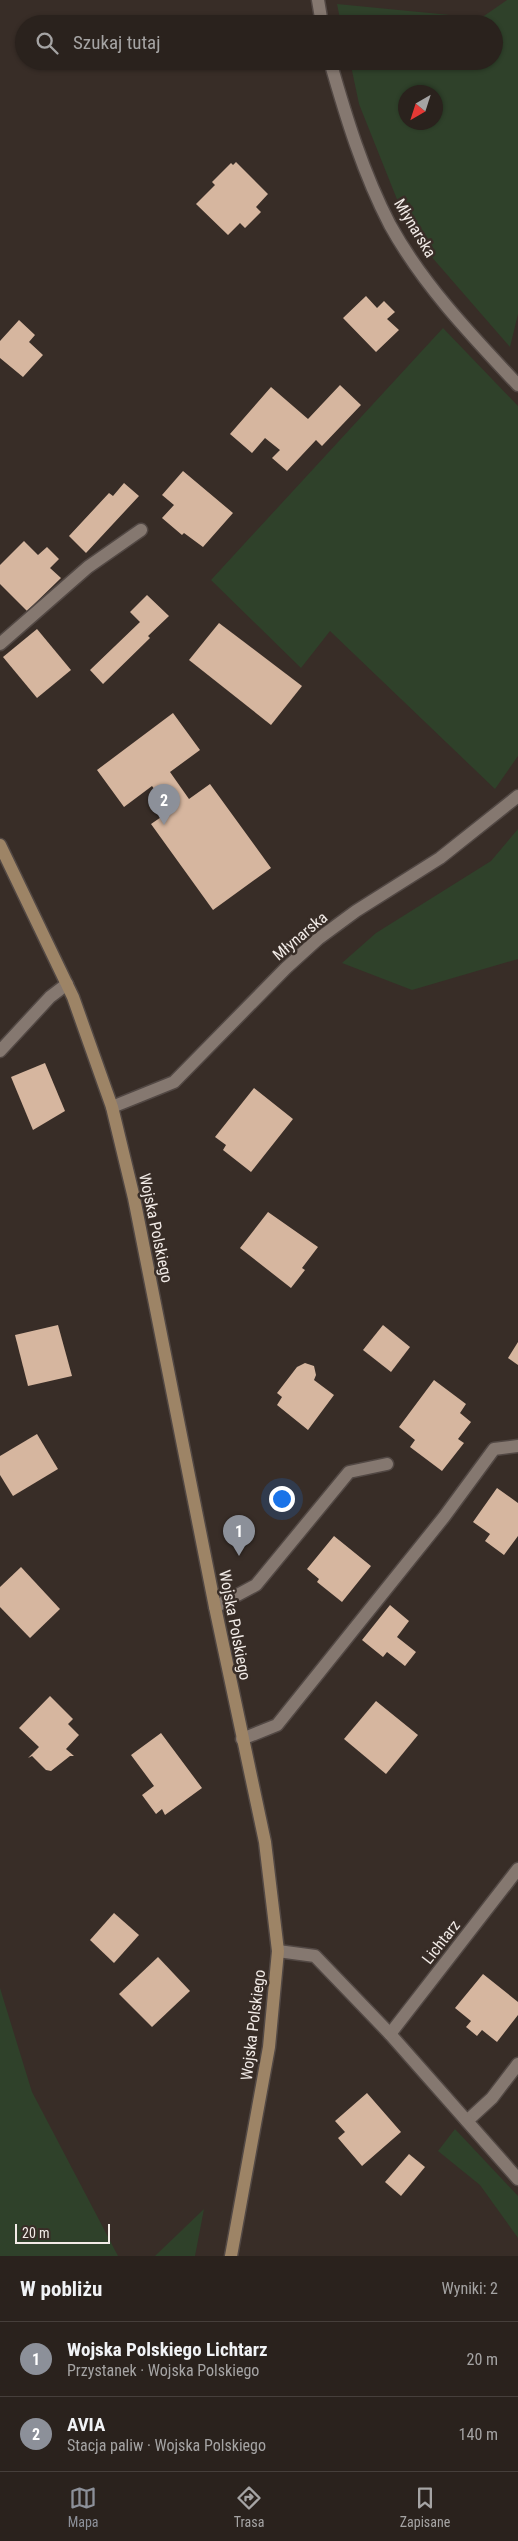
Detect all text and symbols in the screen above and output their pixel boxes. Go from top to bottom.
search box [15,15,503,70]
icon: search [33,29,61,57]
text: Szukaj tutaj [73,31,160,54]
north arrow [398,85,443,130]
street label: Młynarska [390,195,440,261]
pin: 2 [148,784,180,825]
street label: Młynarska [269,908,331,964]
street label: Wojska Polskiego [135,1172,177,1284]
your location [269,1486,295,1512]
pin: 1 [223,1515,255,1556]
street label: Wojska Polskiego [215,1568,255,1682]
street label: Lichtarz [418,1916,464,1968]
street label: Wojska Polskiego [237,1969,269,2081]
scale bar [15,2221,110,2244]
text: 20 m [22,2225,50,2241]
text: W pobliżu [20,2277,102,2301]
text: Wyniki: 2 [442,2279,498,2298]
text: Wojska Polskiego Lichtarz [67,2338,268,2361]
text: 1 [32,2350,40,2369]
text: 20 m [466,2350,498,2369]
text: Przystanek · Wojska Polskiego [67,2361,259,2380]
text: AVIA [67,2413,105,2436]
text: 2 [32,2425,40,2444]
text: 140 m [459,2425,498,2444]
text: Stacja paliw · Wojska Polskiego [67,2436,266,2455]
tab: Mapa [68,2484,99,2530]
tab: Trasa [234,2484,264,2530]
tab: Zapisane [400,2484,450,2530]

